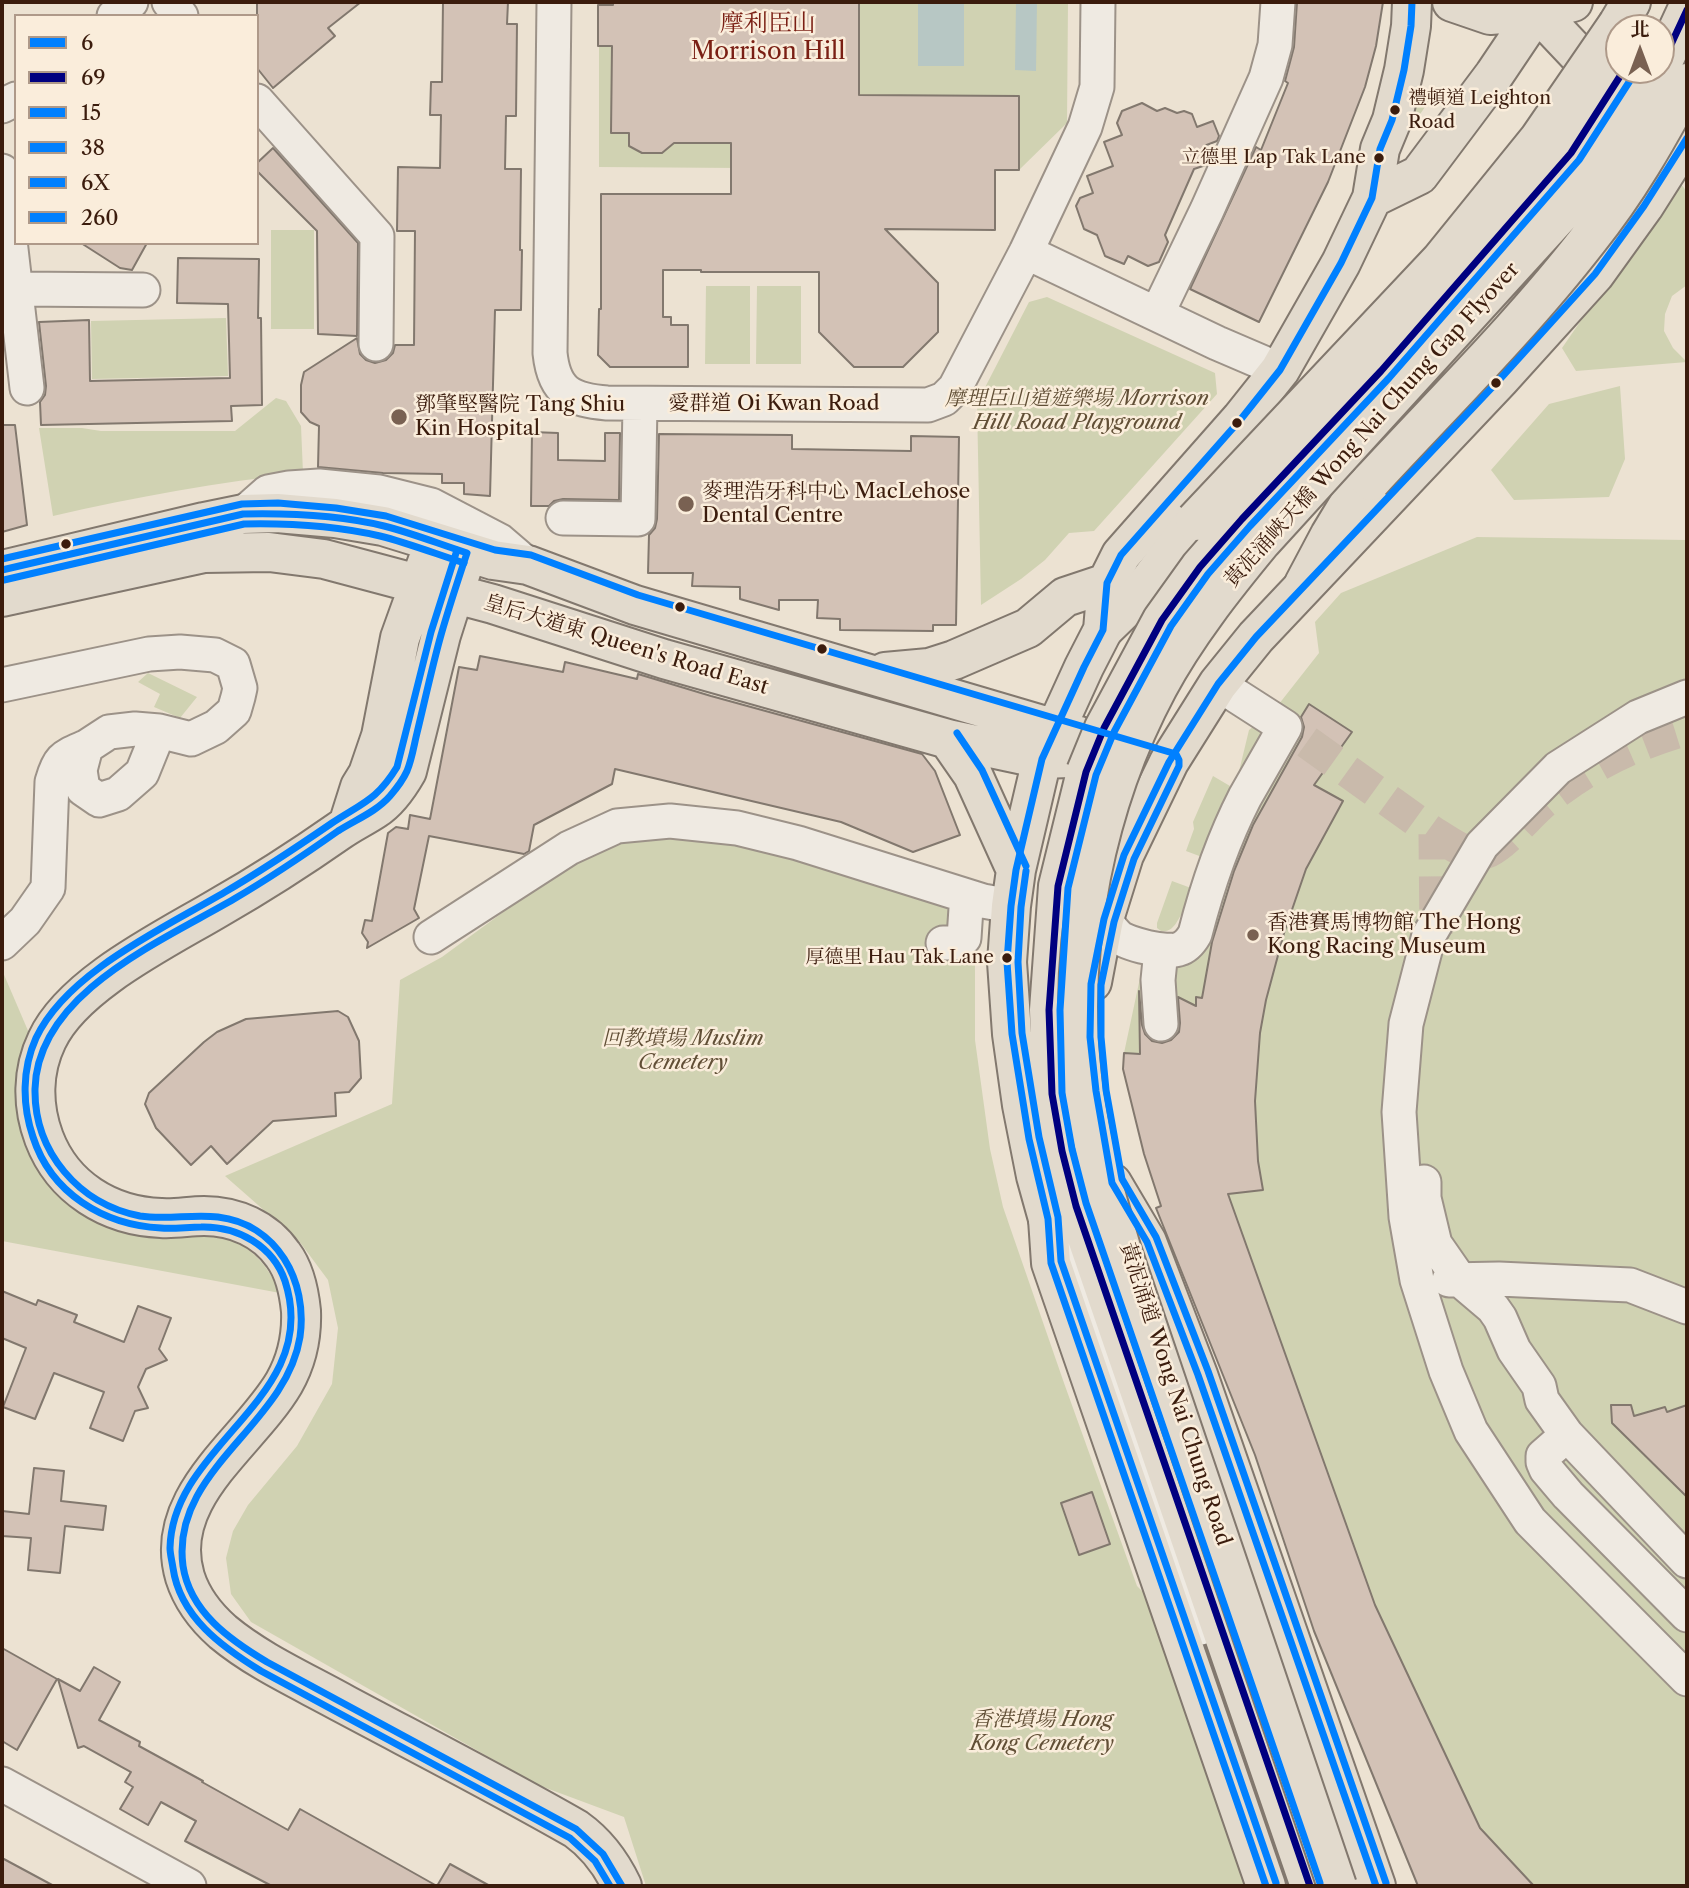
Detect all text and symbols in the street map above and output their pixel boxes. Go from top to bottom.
district label: 摩利臣山 Morrison Hill [679,10,857,66]
legend [14,14,259,245]
north arrow [1605,14,1675,84]
text: 北 [1630,18,1650,41]
text: 6 [81,30,93,55]
text: 69 [81,65,106,90]
place label: 禮頓道 Leighton Road [1408,88,1551,132]
text: 15 [81,100,101,125]
marker: 禮頓道 Leighton Road [1388,103,1402,117]
text: 38 [81,135,105,160]
place label: 立德里 Lap Tak Lane [1181,147,1366,169]
marker: 立德里 Lap Tak Lane [1372,151,1386,165]
text: 6X [81,170,110,195]
text: 260 [81,205,119,230]
street label: 黃泥涌峽天橋 Wong Nai Chung Gap Flyover [1219,257,1525,593]
unlabelled marker [1489,376,1503,390]
park label: 摩理臣山道遊樂場 Morrison Hill Road Playground [945,386,1209,436]
street label: 愛群道 Oi Kwan Road [668,391,880,417]
place label: 鄧肇堅醫院 Tang Shiu Kin Hospital [415,392,625,442]
marker: 鄧肇堅醫院 Tang Shiu Kin Hospital [389,407,409,427]
unlabelled marker [1230,416,1244,430]
place label: 麥理浩牙科中心 MacLehose Dental Centre [702,479,970,529]
marker: 麥理浩牙科中心 MacLehose Dental Centre [676,494,696,514]
unlabelled marker [59,537,73,551]
street label: 皇后大道東 Queen's Road East [481,590,771,700]
unlabelled marker [673,600,687,614]
unlabelled marker [815,642,829,656]
place label: 香港賽馬博物館 The Hong Kong Racing Museum [1267,910,1520,960]
marker: 香港賽馬博物館 The Hong Kong Racing Museum [1245,927,1261,943]
place label: 厚德里 Hau Tak Lane [806,947,994,969]
marker: 厚德里 Hau Tak Lane [1000,951,1014,965]
park label: 回教墳場 Muslim Cemetery [602,1026,764,1076]
street label: 黃泥涌道 Wong Nai Chung Road [1114,1239,1236,1549]
park label: 香港墳場 Hong Kong Cemetery [970,1707,1114,1757]

